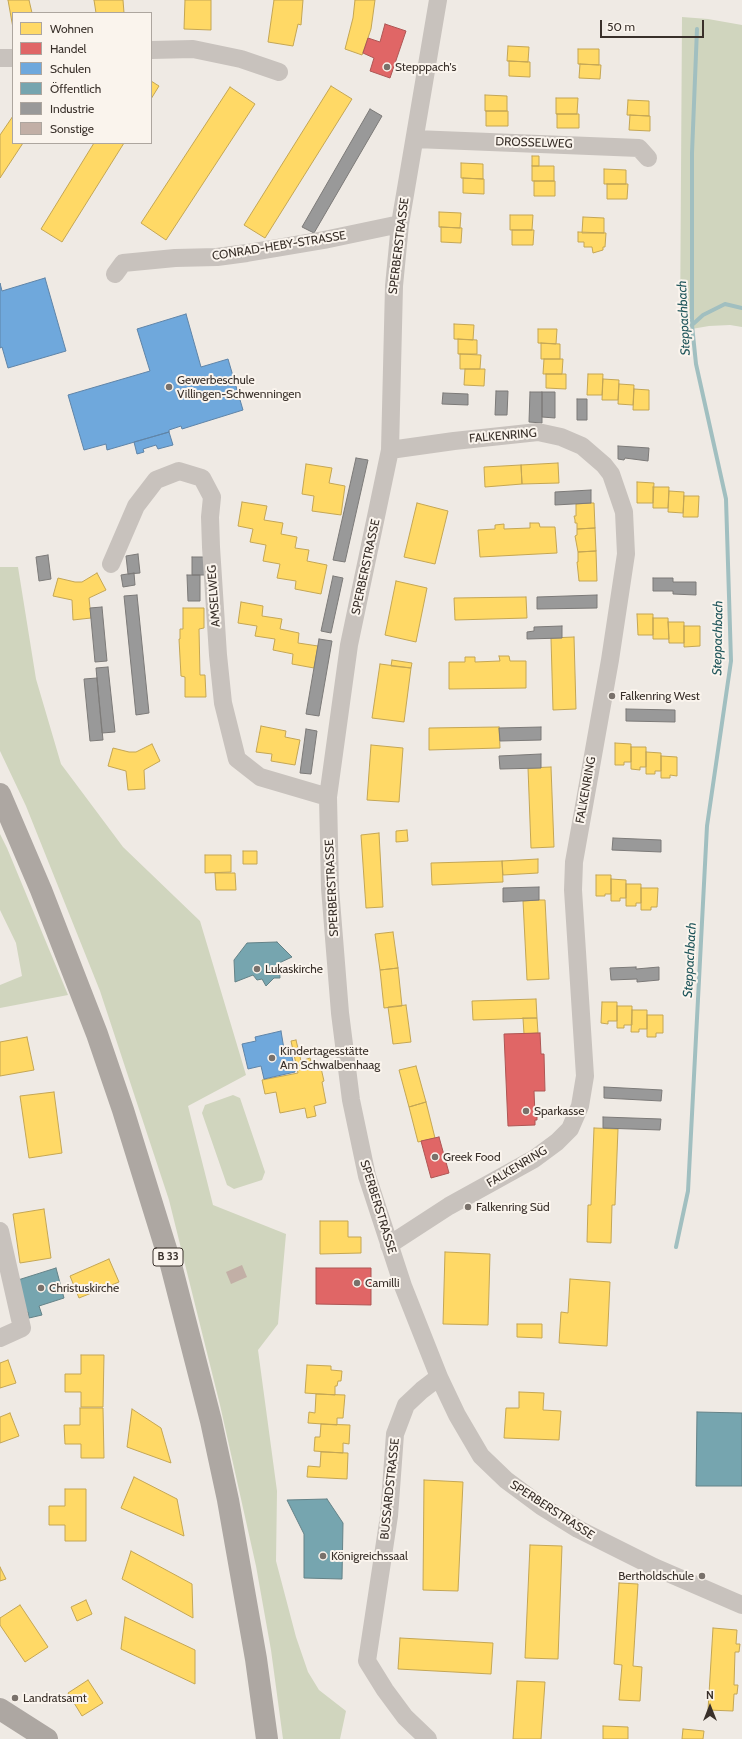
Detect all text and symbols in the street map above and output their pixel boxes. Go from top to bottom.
legend [12,12,152,144]
scale bar [602,12,706,38]
text: 50 m [607,19,635,34]
text: Wohnen [50,21,94,36]
text: Handel [50,41,86,56]
place label: Stepppach's [395,60,456,74]
text: Schulen [50,61,91,76]
marker: Stepppach's [382,62,392,72]
text: Öffentlich [50,81,101,96]
text: Industrie [50,101,94,116]
text: Sonstige [50,121,94,136]
street label: DROSSELWEG [495,134,573,152]
street label: SPERBERSTRASSE [386,197,412,295]
street label: CONRAD-HEBY-STRASSE [211,228,347,264]
water label: Steppachbach [674,280,694,356]
place label: Gewerbeschule Villingen-Schwenningen [177,373,301,401]
marker: Gewerbeschule Villingen-Schwenningen [164,382,174,392]
street label: FALKENRING [469,426,537,446]
street label: SPERBERSTRASSE [349,518,383,616]
street label: AMSELWEG [205,565,223,627]
water label: Steppachbach [710,600,726,676]
place label: Falkenring West [620,689,700,703]
marker: Falkenring West [607,691,617,701]
street label: FALKENRING [573,755,599,825]
street label: SPERBERSTRASSE [322,839,342,937]
water label: Steppachbach [680,922,700,998]
place label: Lukaskirche [265,962,323,976]
marker: Lukaskirche [252,964,262,974]
place label: Kindertagesstätte Am Schwalbenhaag [280,1044,380,1072]
marker: Kindertagesstätte Am Schwalbenhaag [267,1053,277,1063]
place label: Sparkasse [534,1104,584,1118]
marker: Sparkasse [521,1106,531,1116]
street label: FALKENRING [484,1143,550,1191]
place label: Greek Food [443,1150,501,1164]
marker: Greek Food [430,1152,440,1162]
street label: SPERBERSTRASSE [357,1158,399,1256]
place label: Falkenring Süd [476,1200,550,1214]
marker: Falkenring Süd [463,1202,473,1212]
road number: B 33 [153,1248,183,1266]
place label: Camilli [365,1276,399,1290]
marker: Camilli [352,1278,362,1288]
place label: Christuskirche [49,1281,119,1295]
marker: Christuskirche [36,1283,46,1293]
street label: BUSSARDSTRASSE [378,1438,402,1540]
street label: SPERBERSTRASSE [507,1477,597,1543]
place label: Königreichssaal [331,1549,408,1563]
marker: Königreichssaal [318,1551,328,1561]
place label: Bertholdschule [618,1569,694,1583]
marker: Bertholdschule [697,1571,707,1581]
north arrow [690,1687,730,1727]
text: N [706,1688,714,1702]
place label: Landratsamt [23,1691,87,1705]
marker: Landratsamt [10,1693,20,1703]

